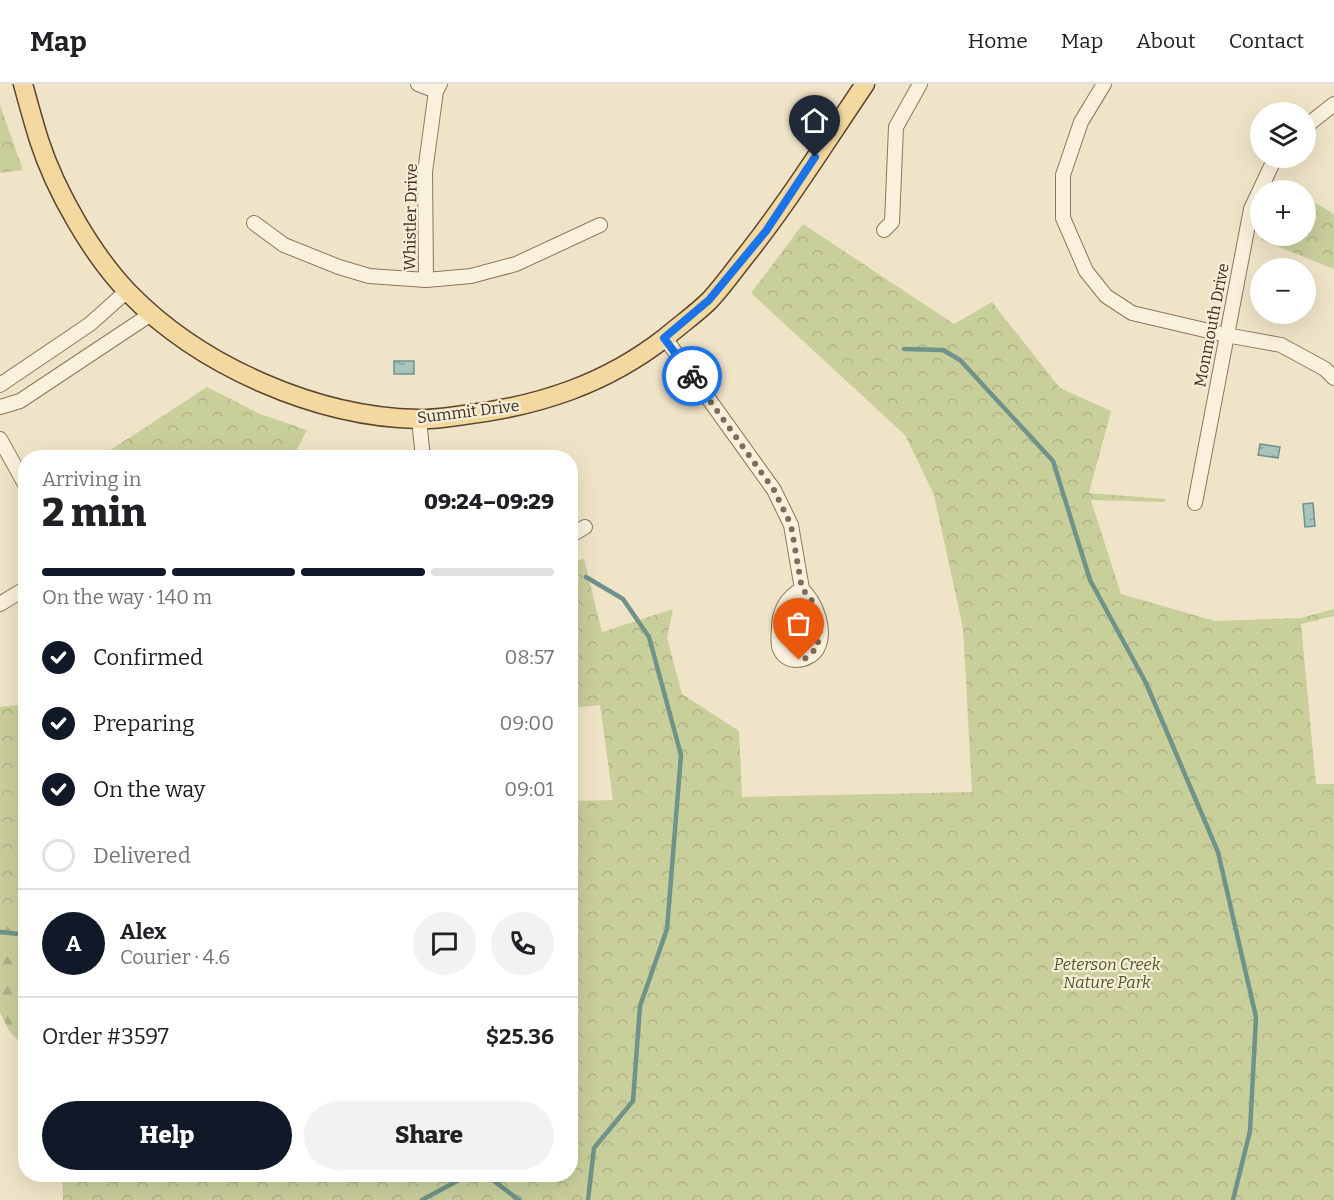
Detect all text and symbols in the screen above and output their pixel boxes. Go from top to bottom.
text: Map [30,25,87,58]
text: Home [968,28,1028,54]
text: Map [1061,28,1103,54]
text: About [1136,28,1196,54]
text: Contact [1229,28,1304,54]
pin [789,95,840,157]
map controls [1250,102,1316,324]
button: layers [1250,102,1316,168]
icon: home [798,104,831,137]
street label: Whistler Drive [400,163,421,271]
button: + [1250,180,1316,246]
button: − [1250,258,1316,324]
street label: Monmouth Drive [1190,261,1233,389]
courier [662,346,722,406]
icon: bike [676,360,709,393]
street label: Summit Drive [416,396,520,427]
text: Arriving in [42,467,141,491]
text: 09:24–09:29 [424,488,554,515]
text: 2 min [42,490,146,536]
text: On the way · 140 m [42,585,212,609]
pin [773,598,824,660]
icon: bag [782,607,815,640]
icon: check [42,641,75,674]
text: Confirmed [93,644,203,671]
text: 08:57 [505,645,554,669]
icon: check [42,707,75,740]
text: Preparing [93,710,195,737]
text: 09:00 [500,711,554,735]
icon: check [42,773,75,806]
text: On the way [93,776,205,803]
text: 09:01 [504,777,554,801]
text: Delivered [93,842,191,869]
button: chat [413,912,476,975]
button: phone [491,912,554,975]
text: Alex [120,918,166,945]
text: A [66,930,81,957]
text: Courier · 4.6 [120,945,230,969]
park label: Peterson Creek Nature Park [1054,955,1161,992]
text: Order #3597 [42,1023,169,1050]
text: $25.36 [486,1023,554,1050]
button: Help [42,1101,292,1170]
button: Share [304,1101,554,1170]

